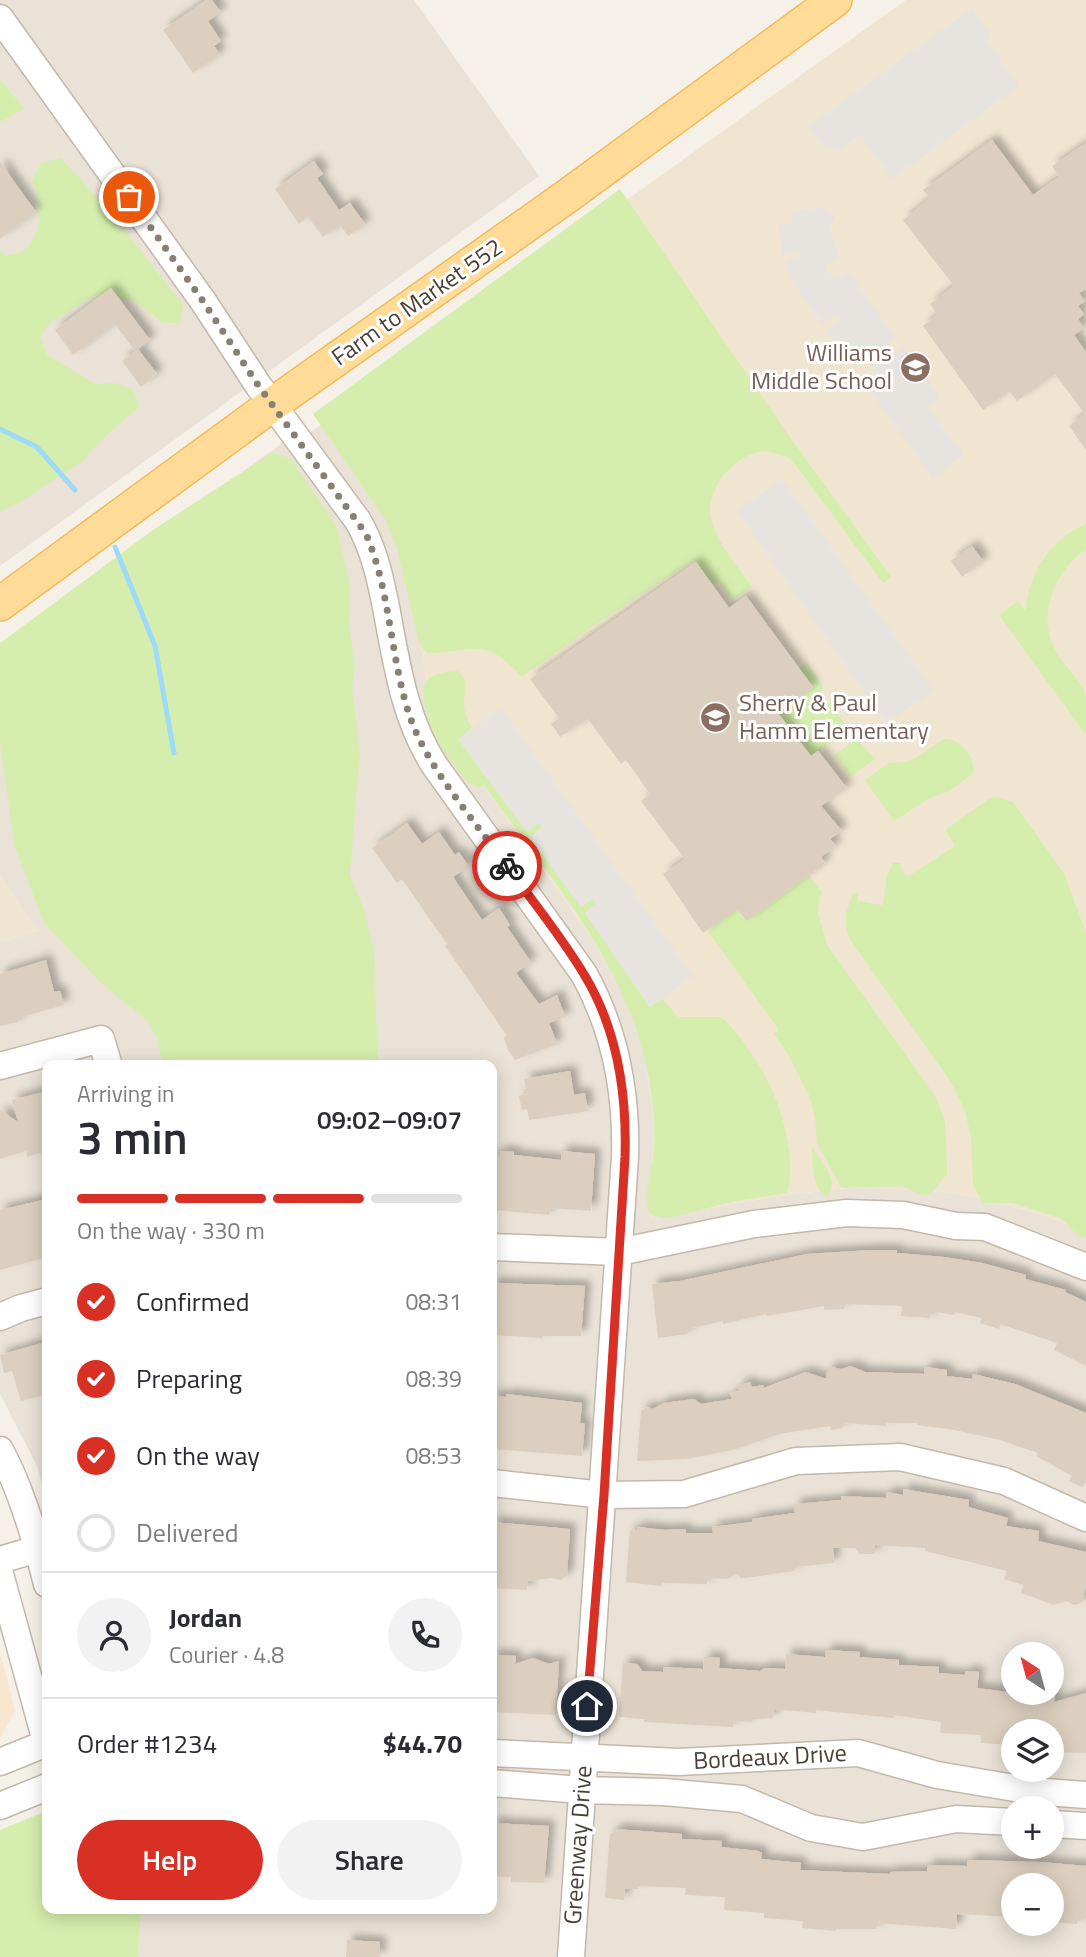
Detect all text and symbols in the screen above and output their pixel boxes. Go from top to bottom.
pin [99,167,159,227]
icon: bag [110,178,148,216]
street label: Farm to Market 552 [324,229,509,374]
place label: Williams Middle School [751,334,892,398]
school or university icon: Williams Middle School [898,350,932,384]
place label: Sherry & Paul Hamm Elementary [739,684,929,748]
school or university icon: Sherry & Paul Hamm Elementary [699,700,733,734]
courier [472,831,542,901]
icon: bike [488,847,526,885]
text: Arriving in [77,1076,174,1111]
text: 09:02–09:07 [317,1100,462,1139]
text: 3 min [77,1102,188,1172]
text: On the way · 330 m [77,1213,265,1248]
text: Confirmed [136,1282,250,1321]
icon: check [77,1283,115,1321]
text: 08:31 [405,1284,462,1319]
text: Preparing [136,1359,242,1398]
icon: check [77,1360,115,1398]
text: 08:39 [405,1361,462,1396]
text: On the way [136,1436,260,1475]
icon: check [77,1437,115,1475]
text: 08:53 [405,1438,462,1473]
text: Delivered [136,1513,239,1552]
button: person [77,1598,151,1672]
text: Jordan [169,1598,242,1637]
button: phone [388,1598,462,1672]
text: Courier · 4.8 [169,1637,284,1672]
north arrow [1001,1642,1064,1704]
map controls [1001,1642,1064,1936]
pin [557,1676,617,1736]
icon: home [568,1687,606,1725]
button: layers [1001,1719,1064,1782]
text: Order #1234 [77,1724,217,1763]
text: $44.70 [383,1724,462,1763]
street label: Bordeaux Drive [692,1734,848,1778]
street label: Greenway Drive [553,1764,601,1926]
button: + [1001,1796,1064,1859]
button: Help [77,1820,263,1900]
button: Share [277,1820,462,1900]
button: − [1001,1873,1064,1936]

